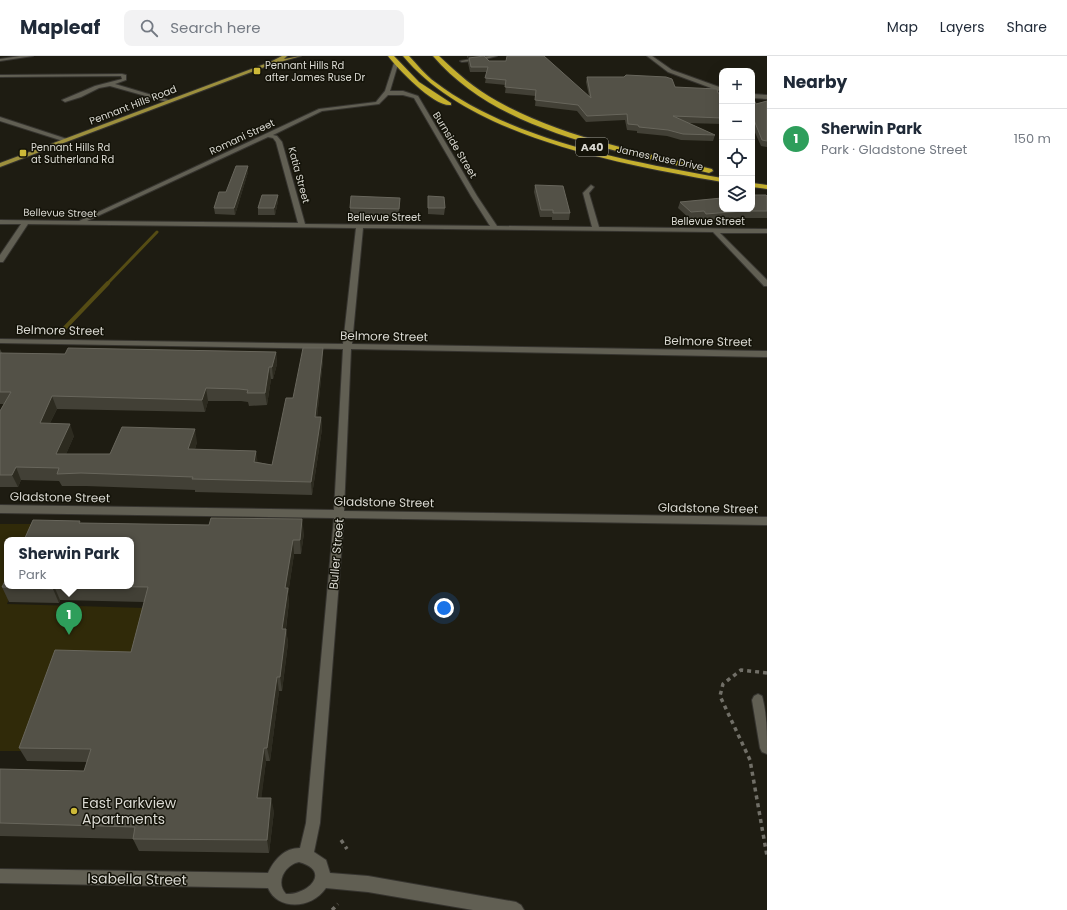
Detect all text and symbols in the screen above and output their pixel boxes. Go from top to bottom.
search box [124,10,404,46]
text: Mapleaf [20,14,100,41]
icon: search [138,17,160,39]
text: Search here [170,17,261,38]
text: Map [887,17,918,37]
text: Layers [940,17,984,37]
text: Share [1006,17,1047,37]
place label: Pennant Hills Rd after James Ruse Dr [265,58,365,85]
marker: Pennant Hills Rd after James Ruse Dr [252,66,262,76]
map controls [719,68,755,212]
button: + [719,68,755,104]
text: Nearby [783,70,847,94]
street label: Pennant Hills Road [87,81,179,129]
button: − [719,104,755,140]
street label: Burnside Street [429,109,481,181]
street label: Romani Street [207,115,277,159]
text: Sherwin Park [821,118,922,139]
text: 1 [794,129,798,148]
text: 150 m [1014,129,1051,148]
road number: A40 [576,138,608,156]
place label: Pennant Hills Rd at Sutherland Rd [31,140,114,167]
button: locate [719,140,755,176]
text: Park · Gladstone Street [821,140,967,159]
street label: James Ruse Drive [615,142,705,174]
street label: Katia Street [284,145,314,205]
marker: Pennant Hills Rd at Sutherland Rd [18,148,28,158]
button: layers [719,176,755,212]
street label: Bellevue Street [23,205,97,221]
street label: Bellevue Street [347,210,421,225]
street label: Bellevue Street [671,214,745,229]
street label: Belmore Street [16,321,104,339]
street label: Belmore Street [340,327,428,345]
street label: Belmore Street [664,332,752,350]
street label: Gladstone Street [10,488,110,506]
street label: Gladstone Street [334,493,434,511]
street label: Gladstone Street [658,499,758,517]
street label: Buller Street [324,518,348,590]
popup [4,537,134,589]
text: Sherwin Park [19,543,119,564]
text: Park [19,565,46,584]
your location [434,598,454,618]
pin: 1 [56,602,82,635]
place label: East Parkview Apartments [82,793,177,829]
marker: East Parkview Apartments [69,806,79,816]
street label: Isabella Street [87,868,187,890]

